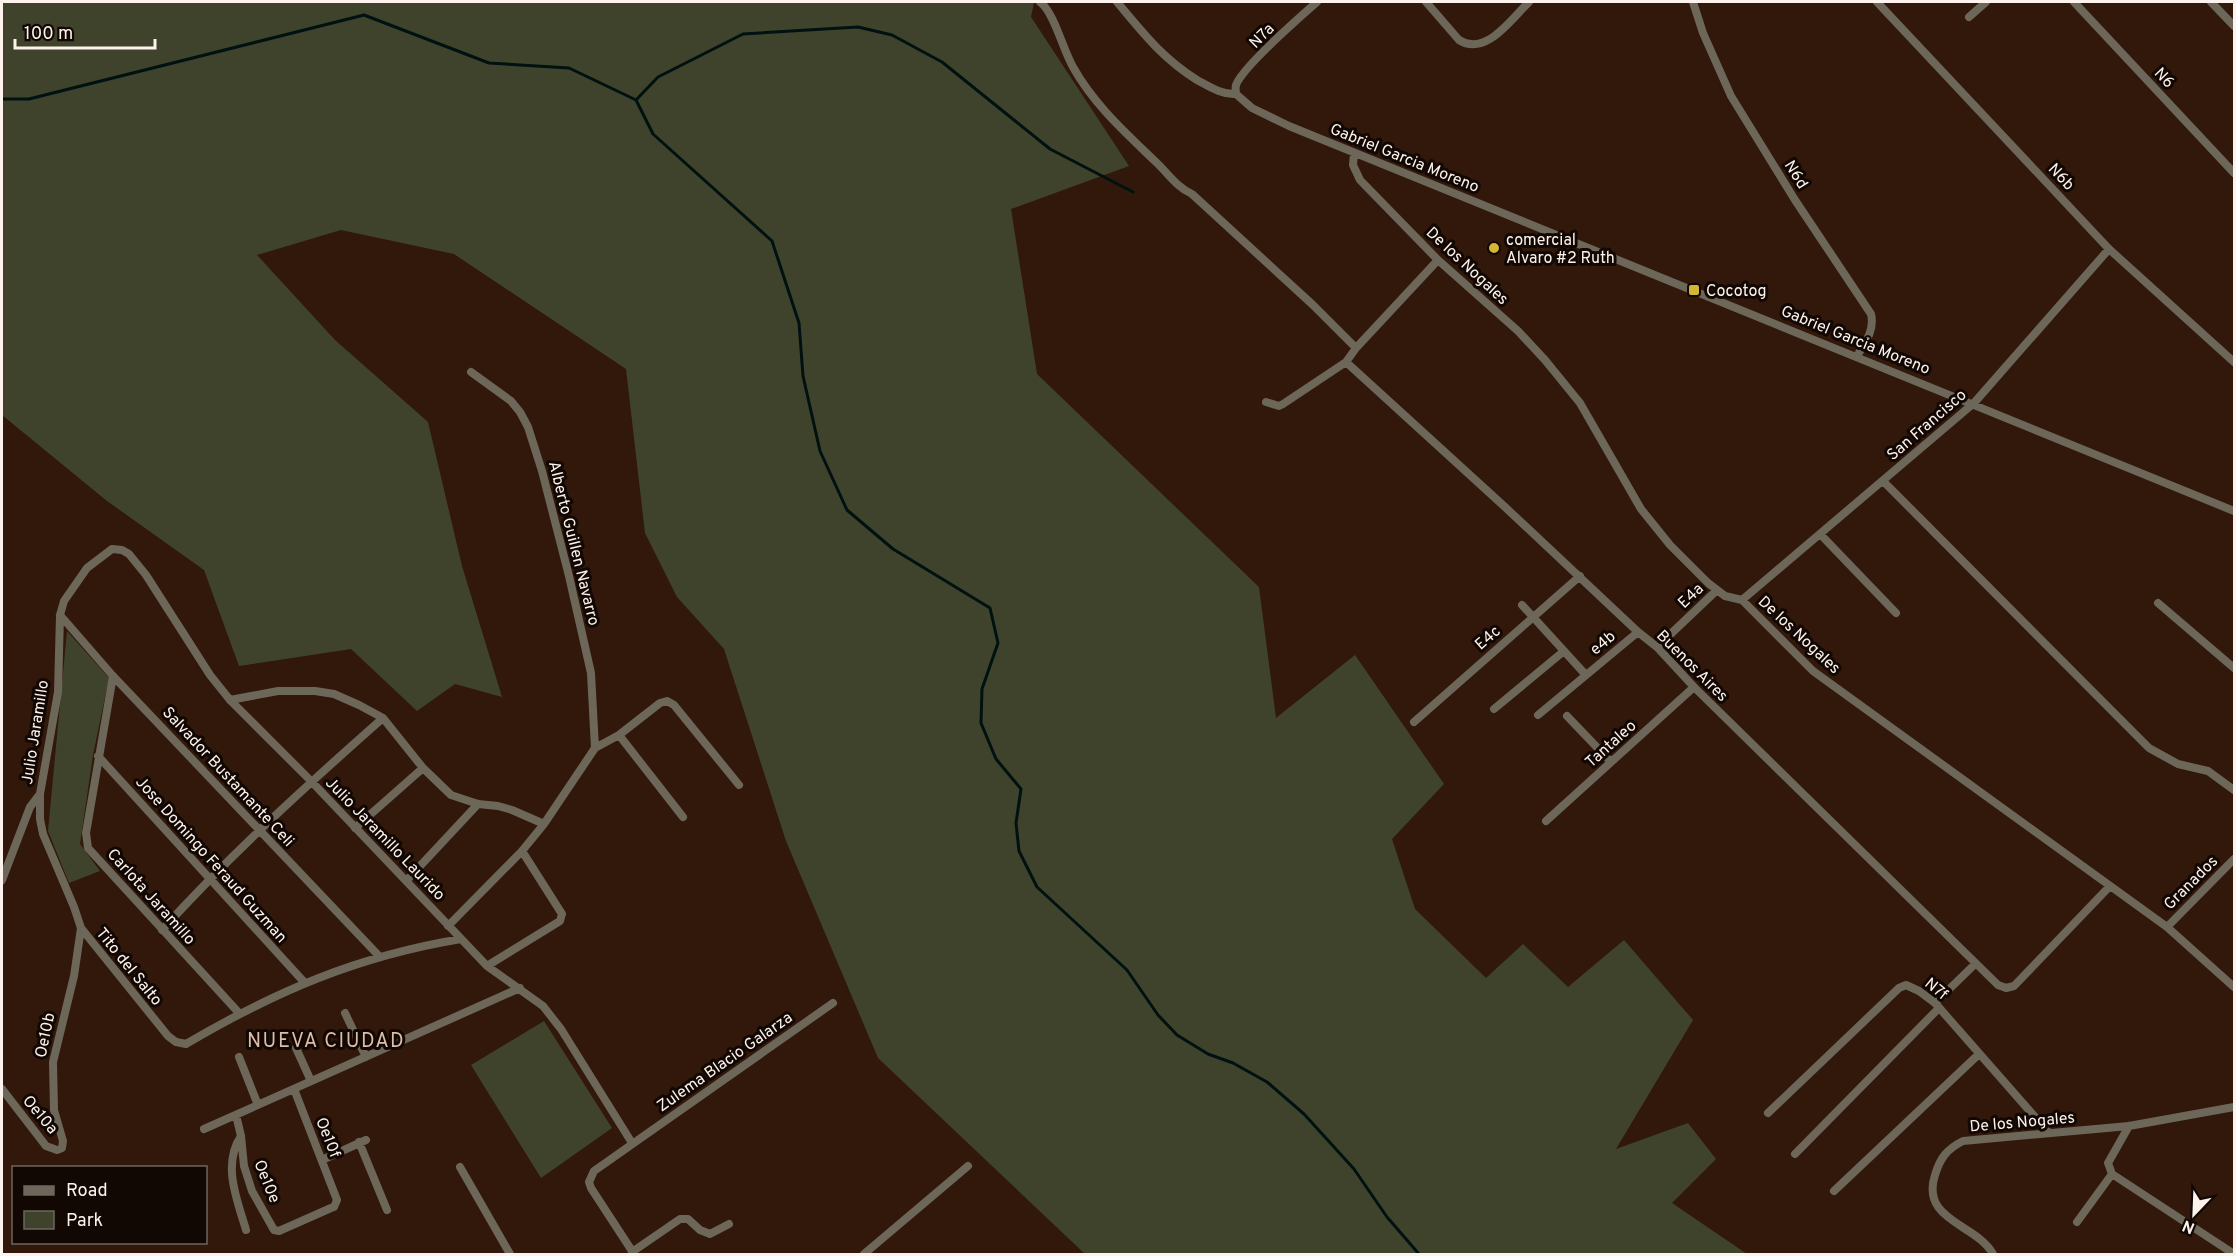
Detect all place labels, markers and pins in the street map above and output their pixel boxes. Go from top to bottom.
place label: comercial Alvaro #2 Ruth [1506,231,1615,269]
marker: comercial Alvaro #2 Ruth [1487,241,1501,255]
place label: Cocotog [1706,282,1767,302]
marker: Cocotog [1687,283,1701,297]

